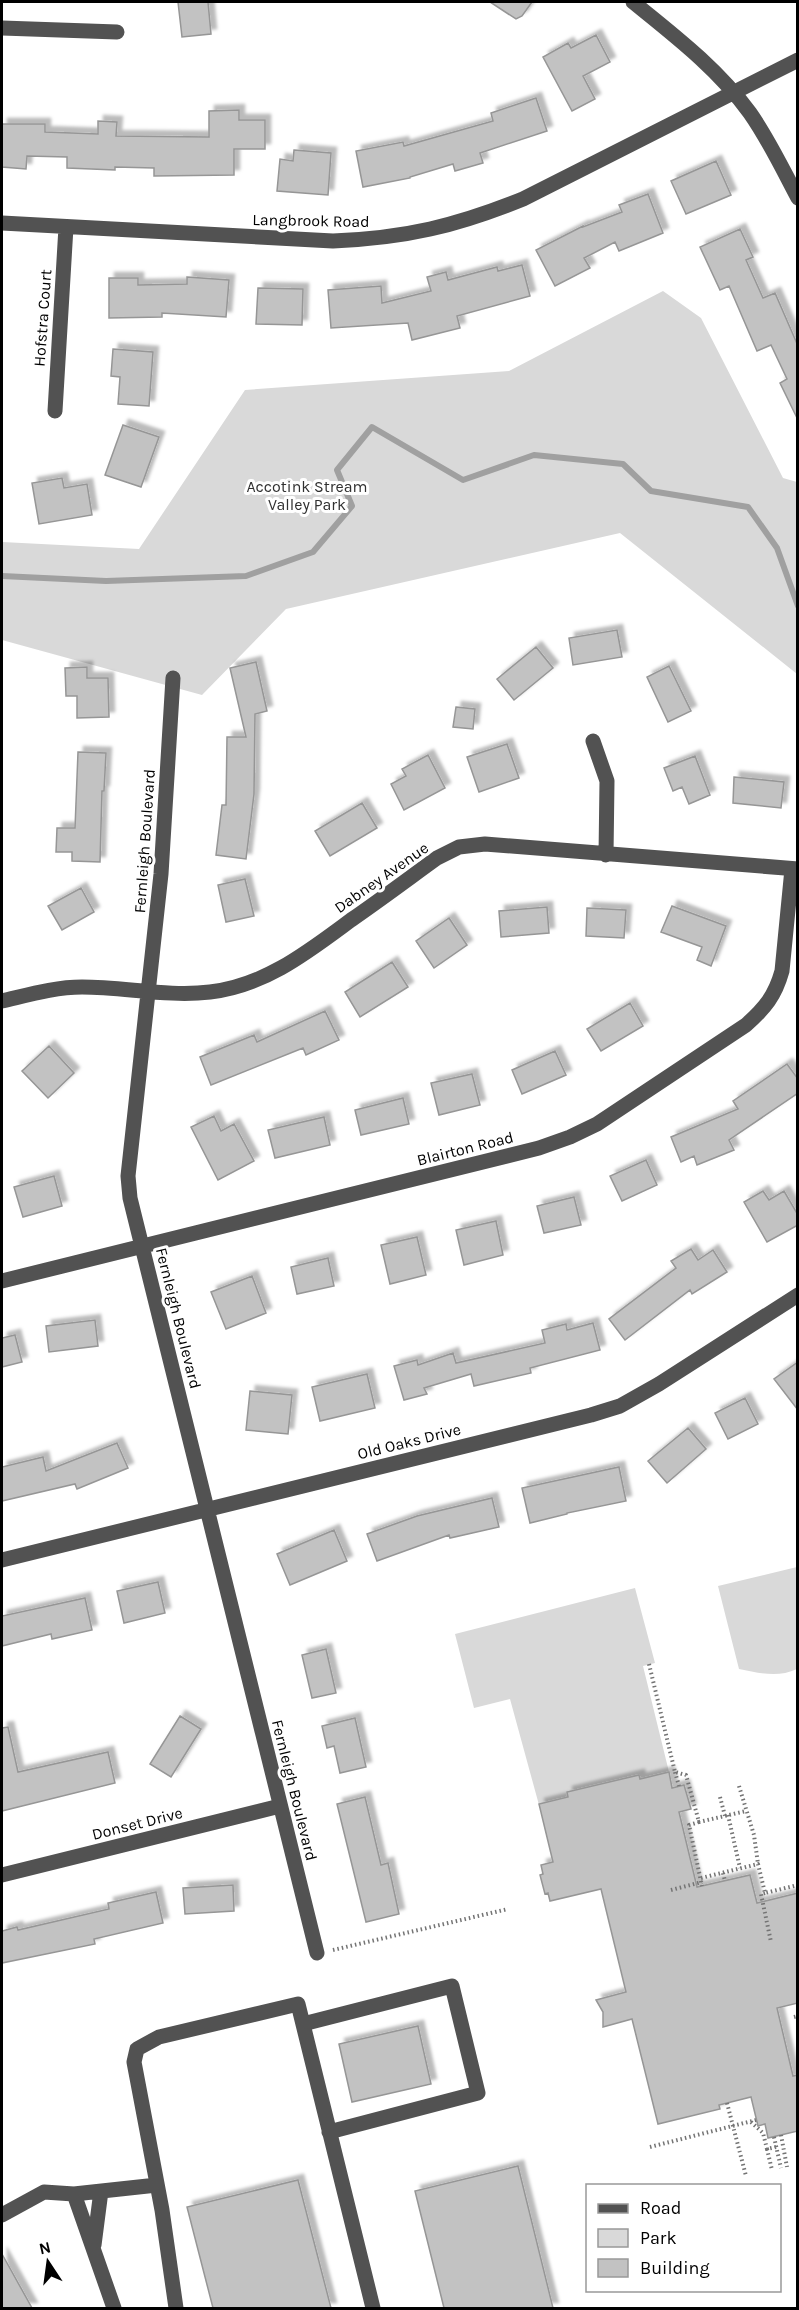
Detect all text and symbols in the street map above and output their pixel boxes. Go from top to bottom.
street label: Langbrook Road [252,210,370,231]
street label: Hofstra Court [30,269,55,367]
park label: Accotink Stream Valley Park [246,477,368,514]
street label: Fernleigh Boulevard [130,768,159,914]
street label: Dabney Avenue [331,838,432,917]
street label: Blairton Road [415,1127,515,1170]
street label: Fernleigh Boulevard [152,1246,205,1391]
street label: Old Oaks Drive [355,1419,463,1464]
street label: Fernleigh Boulevard [268,1718,321,1863]
street label: Donset Drive [90,1803,184,1844]
legend [586,2184,781,2292]
text: Road [640,2197,681,2219]
text: Park [640,2227,677,2249]
north arrow [18,2232,78,2292]
text: N [37,2237,52,2258]
text: Building [640,2257,710,2279]

